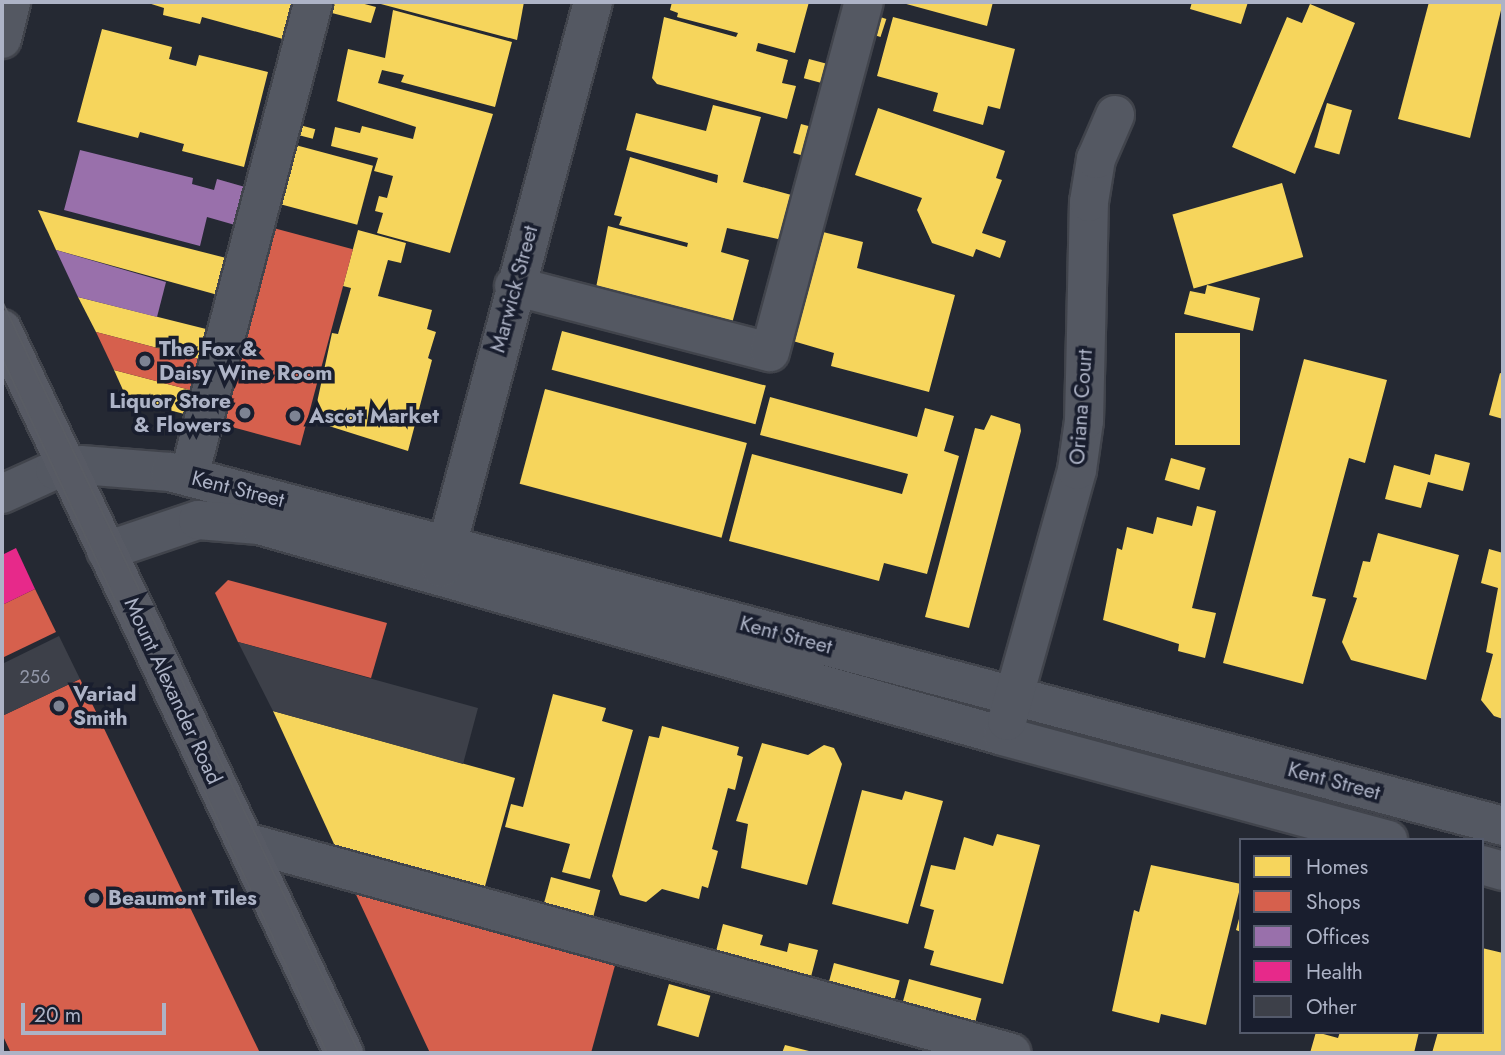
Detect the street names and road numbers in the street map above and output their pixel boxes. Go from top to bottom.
street label: Marwick Street [485,223,543,355]
street label: Oriana Court [1064,348,1098,466]
street label: Kent Street [189,465,287,513]
street label: Mount Alexander Road [119,594,227,788]
street label: Kent Street [737,611,835,659]
street label: Kent Street [1285,757,1383,805]

